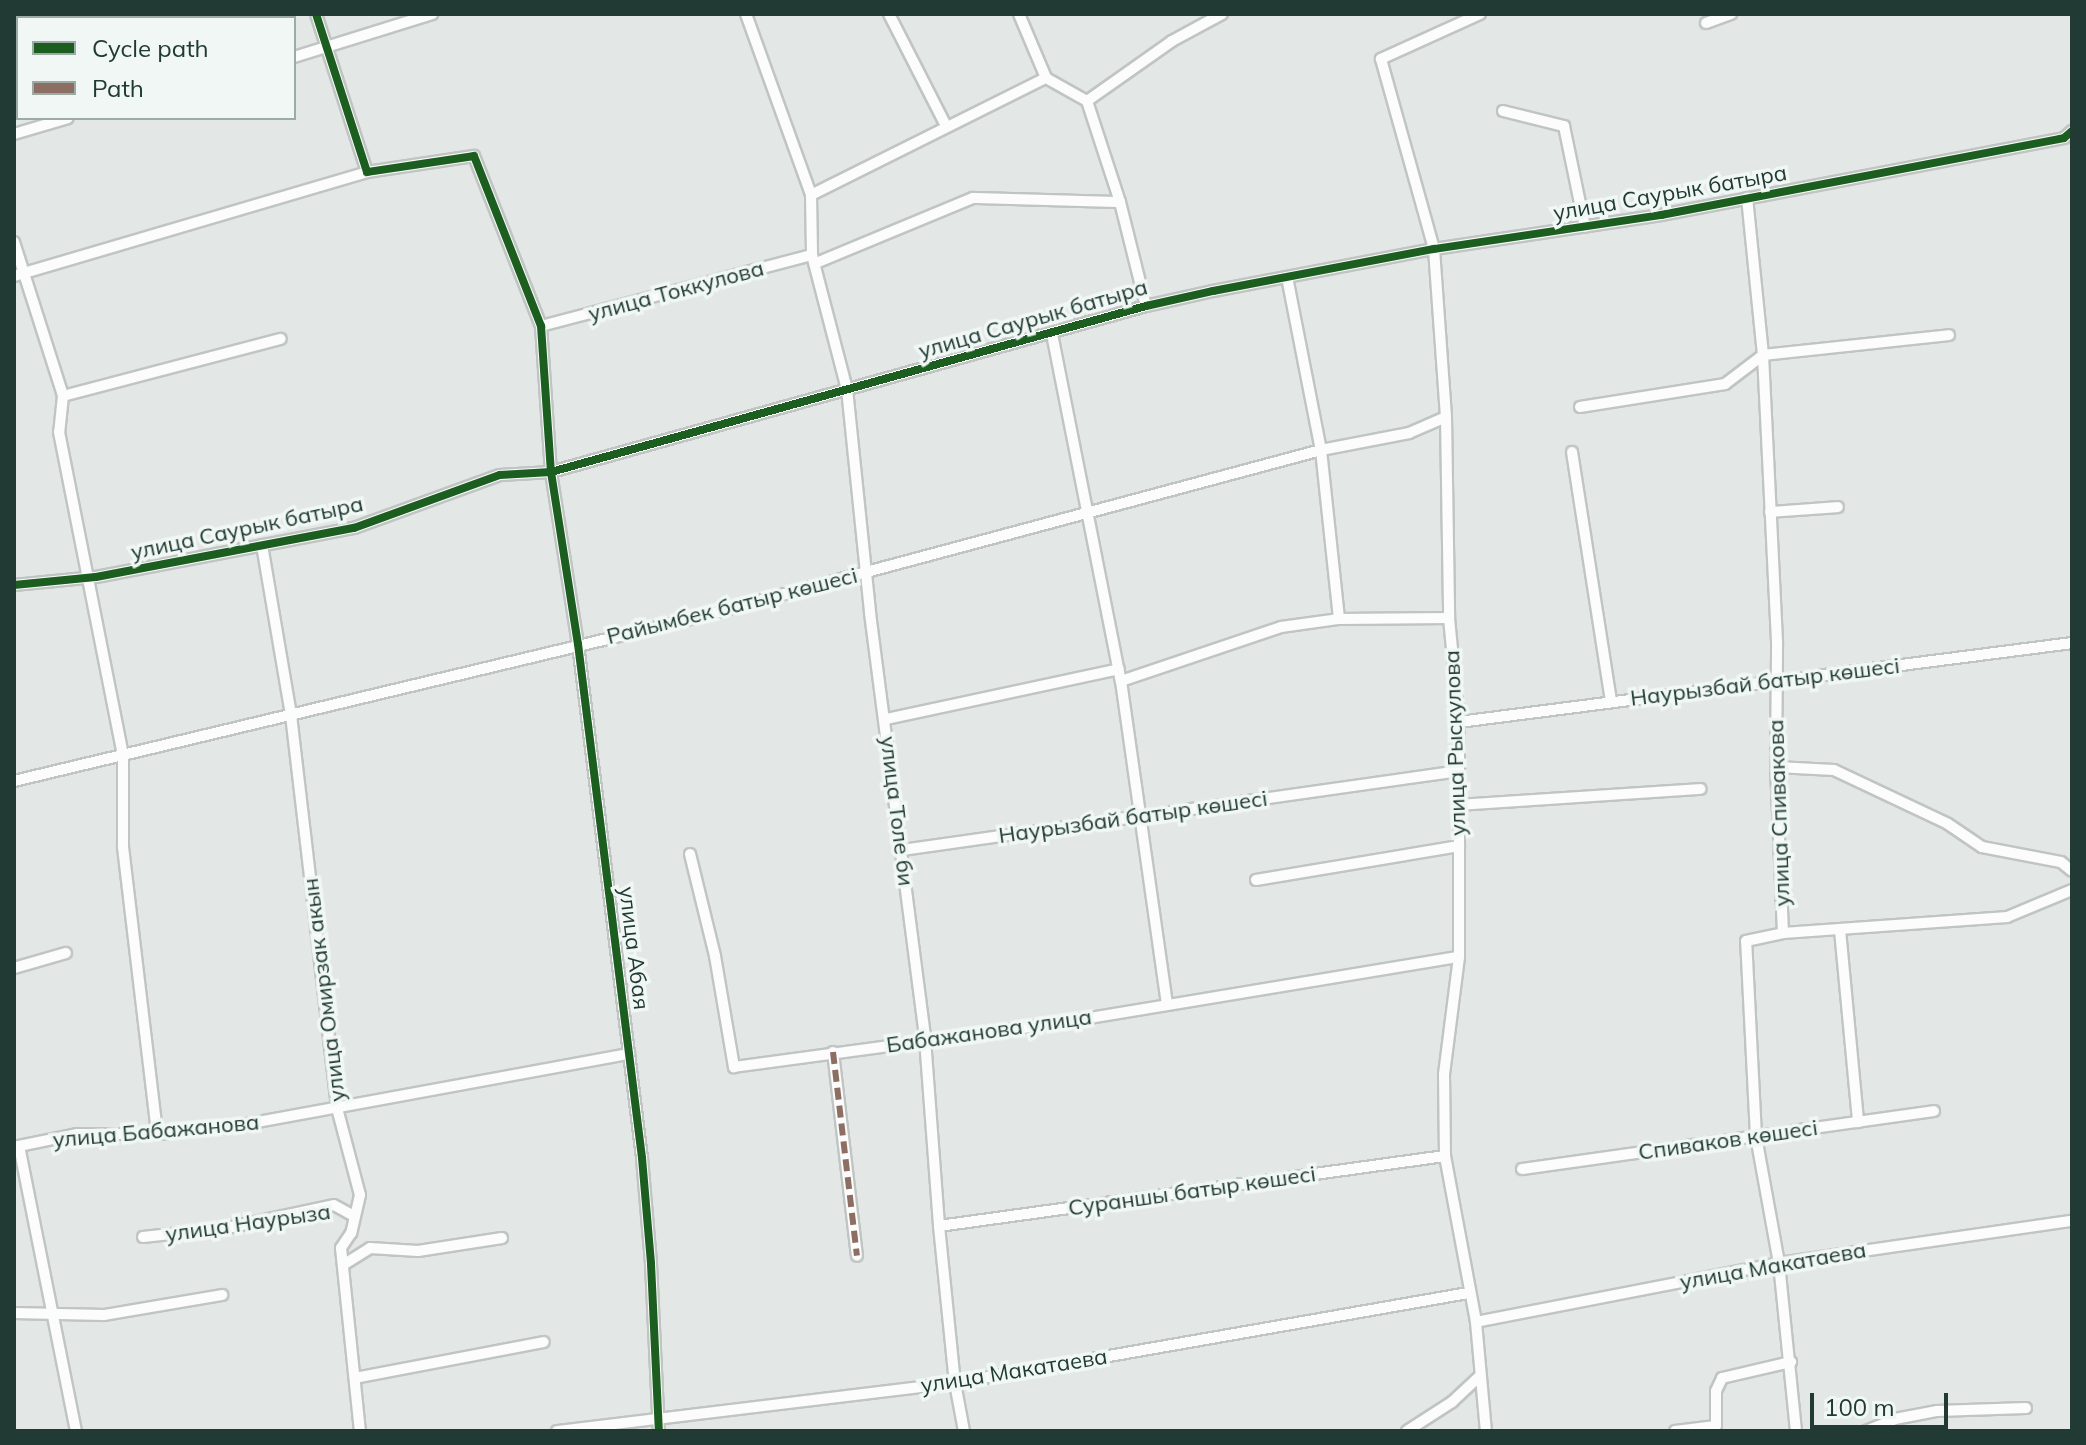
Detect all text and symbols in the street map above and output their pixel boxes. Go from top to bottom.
legend [16,16,296,120]
text: Cycle path [92,33,209,63]
text: Path [92,73,144,103]
street label: улица Саурык батыра [1551,159,1789,227]
street label: улица Токкулова [585,255,767,327]
street label: улица Саурык батыра [916,274,1150,364]
street label: улица Саурык батыра [128,490,366,566]
street label: Райымбек батыр көшесі [604,562,860,650]
street label: улица Рыскулова [1439,650,1471,836]
street label: Наурызбай батыр көшесі [1629,652,1901,712]
street label: улица Спивакова [1763,719,1795,907]
street label: улица Толе би [875,735,919,887]
street label: Наурызбай батыр көшесі [997,785,1269,849]
street label: улица Омирзак акын [297,877,351,1103]
street label: улица Абая [613,885,655,1011]
street label: Бабажанова улица [885,1004,1093,1058]
street label: улица Бабажанова [52,1109,260,1153]
street label: Спиваков көшесі [1637,1114,1819,1166]
street label: Сураншы батыр көшесі [1066,1161,1318,1221]
street label: улица Наурыза [164,1198,332,1248]
street label: улица Макатаева [1678,1237,1868,1295]
street label: улица Макатаева [919,1343,1109,1399]
scale bar [1814,1377,1952,1427]
text: 100 m [1824,1392,1895,1422]

